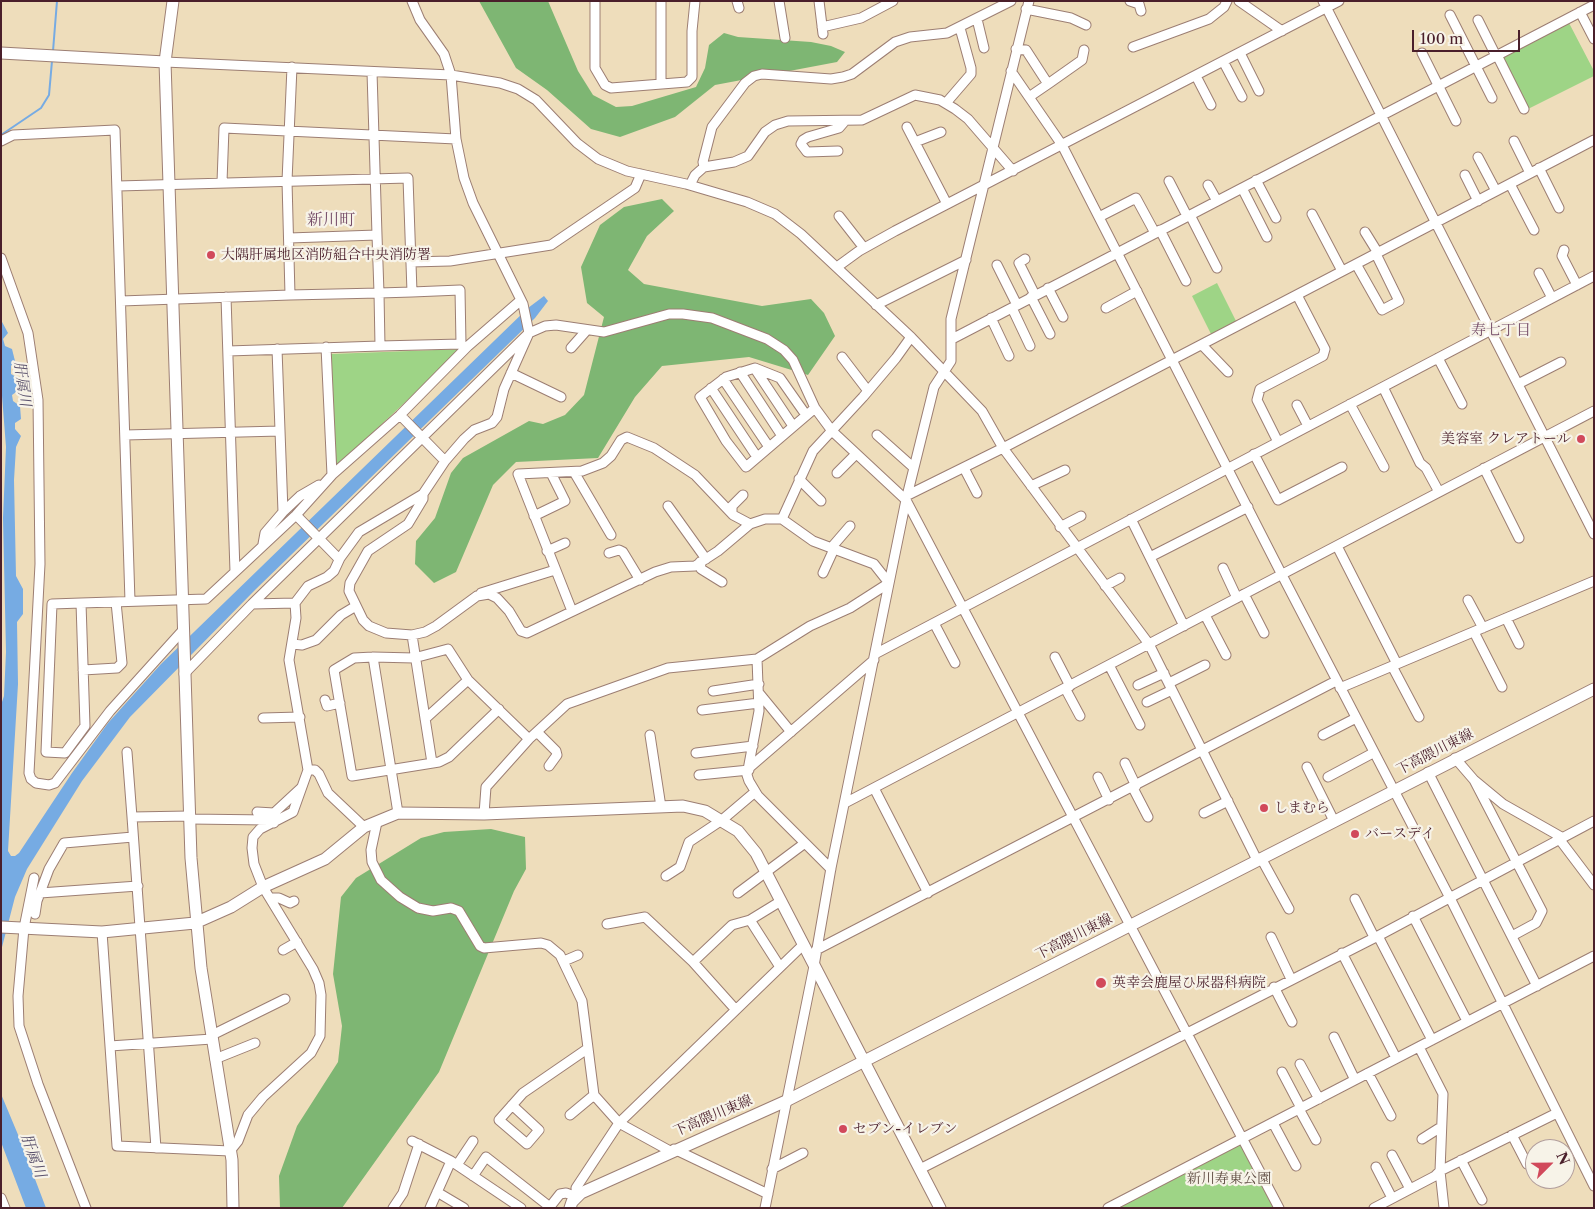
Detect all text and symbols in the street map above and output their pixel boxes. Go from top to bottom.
scale bar [1415,20,1522,52]
text: 100 m [1420,29,1463,48]
district label: 新川町 [307,210,355,230]
place label: 大隅肝属地区消防組合中央消防署 [221,247,431,263]
marker: 大隅肝属地区消防組合中央消防署 [205,249,217,261]
district label: 寿七丁目 [1471,322,1531,340]
water label: 肝属川 [10,360,34,408]
place label: 美容室 クレアトール [1441,431,1571,447]
marker: 美容室 クレアトール [1575,433,1587,445]
street label: 下高隈川東線 [1394,725,1476,779]
place label: しまむら [1274,800,1330,816]
marker: しまむら [1258,802,1270,814]
place label: バースデイ [1365,826,1435,842]
marker: バースデイ [1349,828,1361,840]
street label: 下高隈川東線 [1033,910,1115,964]
place label: 英幸会鹿屋ひ尿器科病院 [1112,975,1266,991]
marker: 英幸会鹿屋ひ尿器科病院 [1094,976,1108,990]
street label: 下高隈川東線 [671,1092,755,1140]
place label: セブン-イレブン [853,1121,957,1137]
marker: セブン-イレブン [837,1123,849,1135]
water label: 肝属川 [17,1132,49,1180]
north arrow [1525,1139,1575,1189]
text: N [1552,1149,1574,1168]
park label: 新川寿東公園 [1187,1171,1271,1187]

